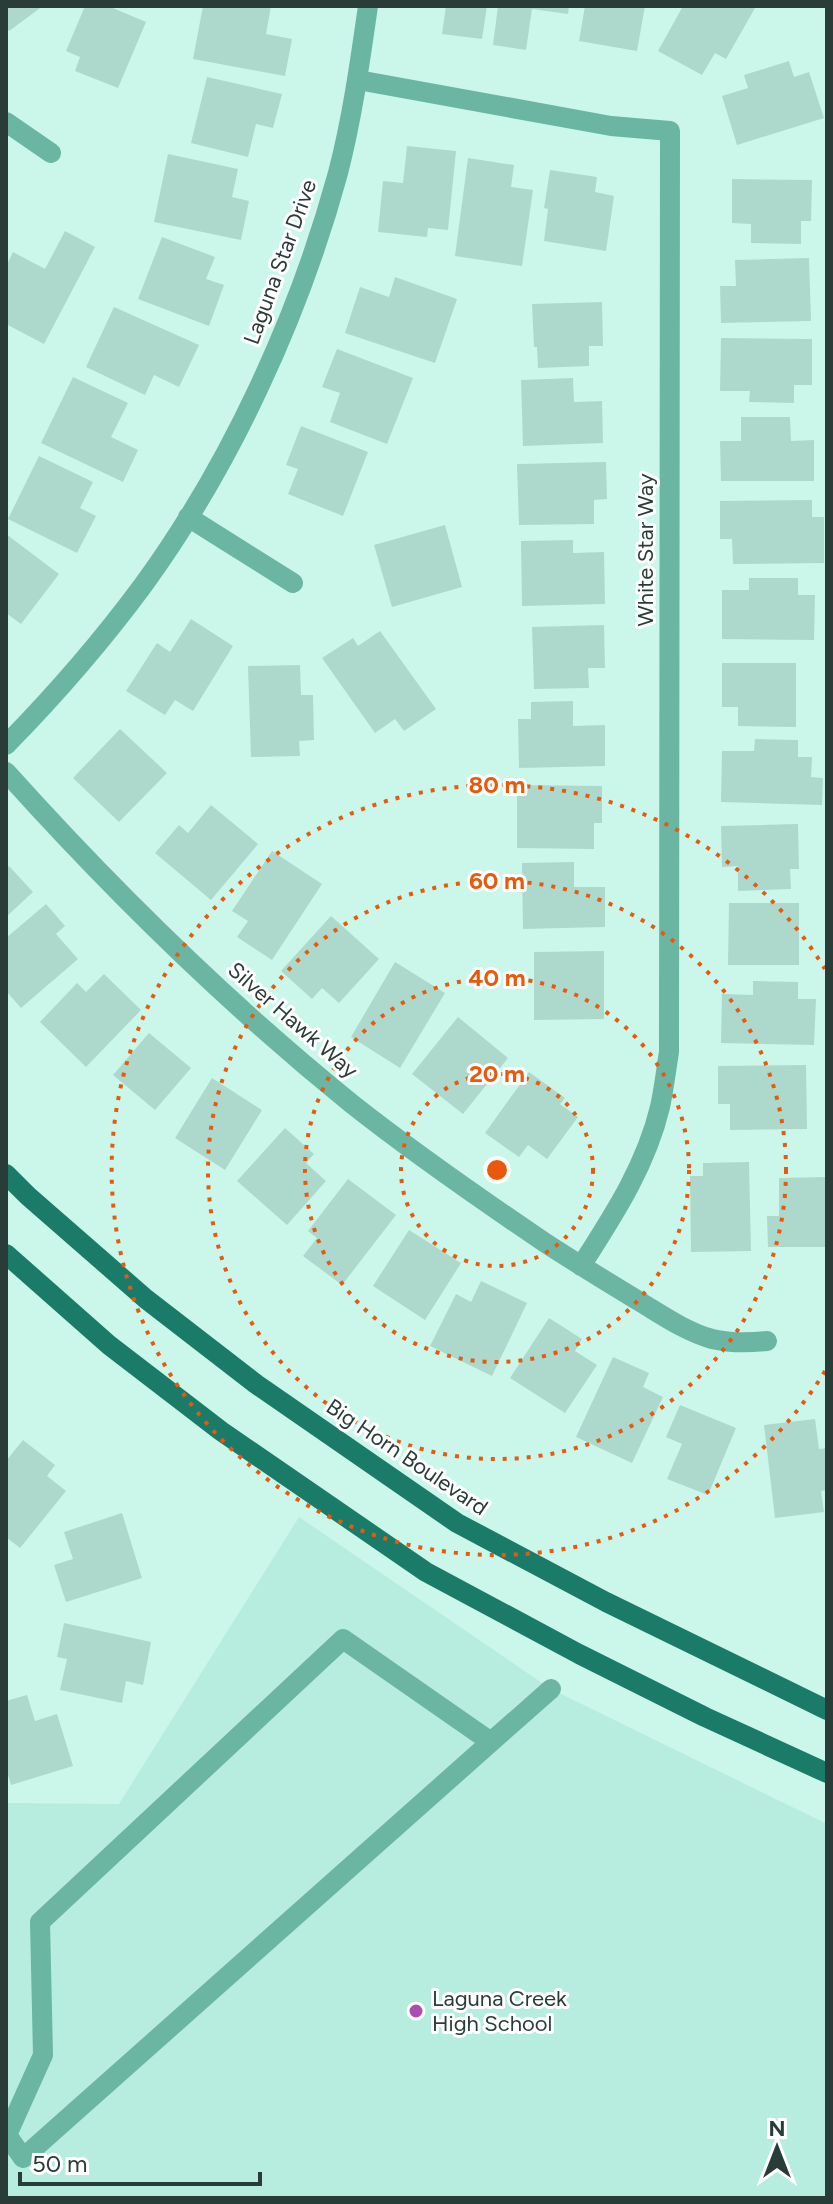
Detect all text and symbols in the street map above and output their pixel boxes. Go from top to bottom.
street label: Laguna Star Drive [238,176,322,348]
street label: White Star Way [632,473,659,626]
text: 80 m [469,770,525,799]
text: 60 m [469,866,525,895]
street label: Silver Hawk Way [223,956,364,1084]
text: 40 m [468,963,526,992]
text: 20 m [469,1059,525,1088]
centre of rings [483,1156,511,1184]
street label: Big Horn Boulevard [321,1393,493,1521]
place label: Laguna Creek High School [432,1985,567,2037]
marker: Laguna Creek High School [407,2002,425,2020]
north arrow [737,2108,817,2188]
text: N [768,2115,786,2142]
scale bar [20,2136,260,2186]
text: 50 m [32,2149,88,2178]

